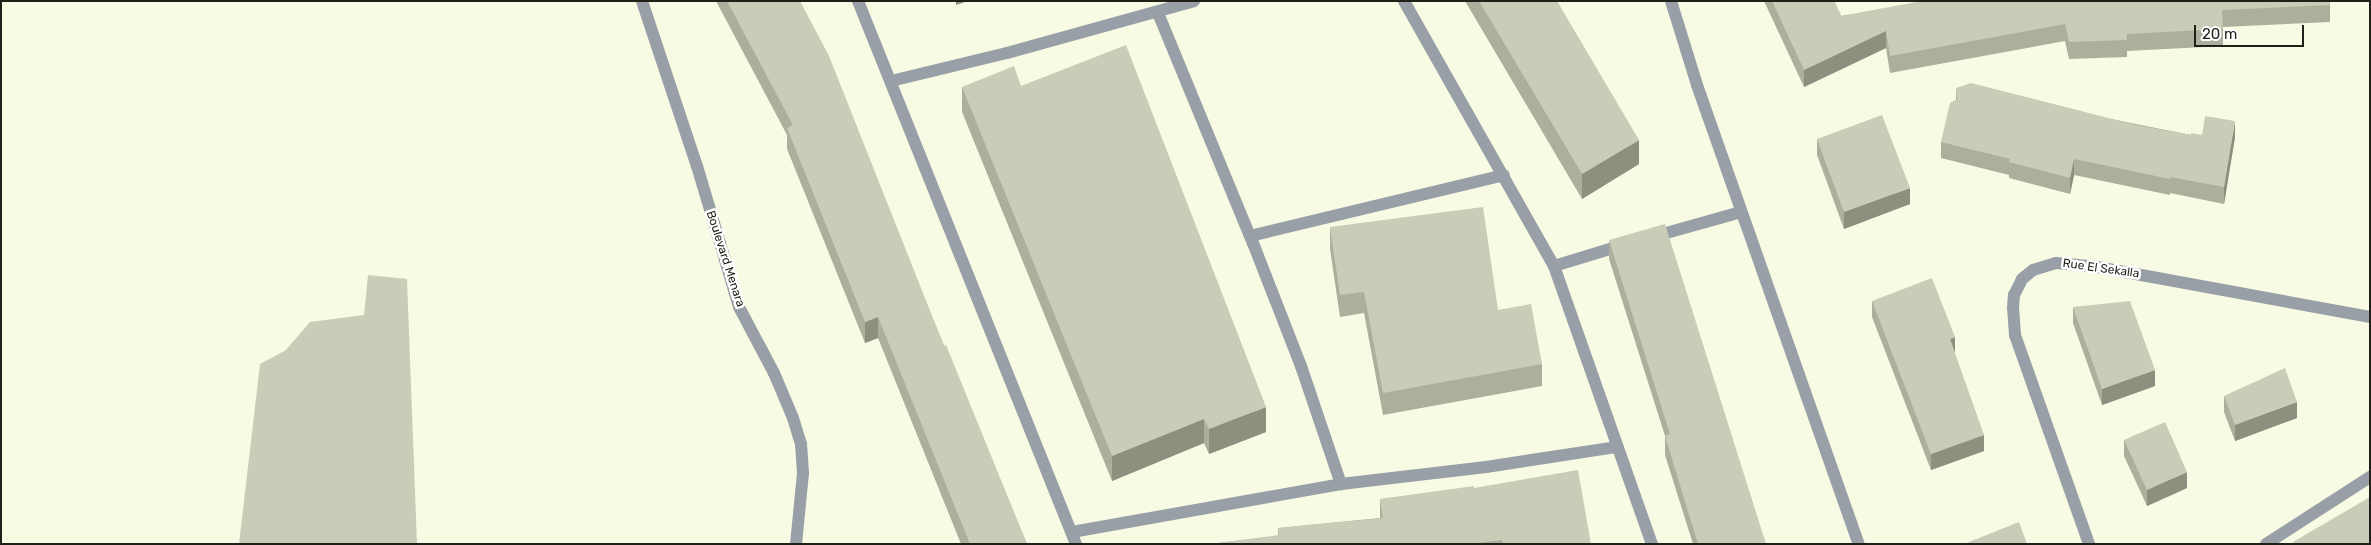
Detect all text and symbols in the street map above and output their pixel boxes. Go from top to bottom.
scale bar [2196,15,2306,47]
text: 20 m [2202,25,2237,43]
street label: Boulevard Menara [703,209,747,309]
street label: Rue El Sekalla [2062,256,2140,282]

